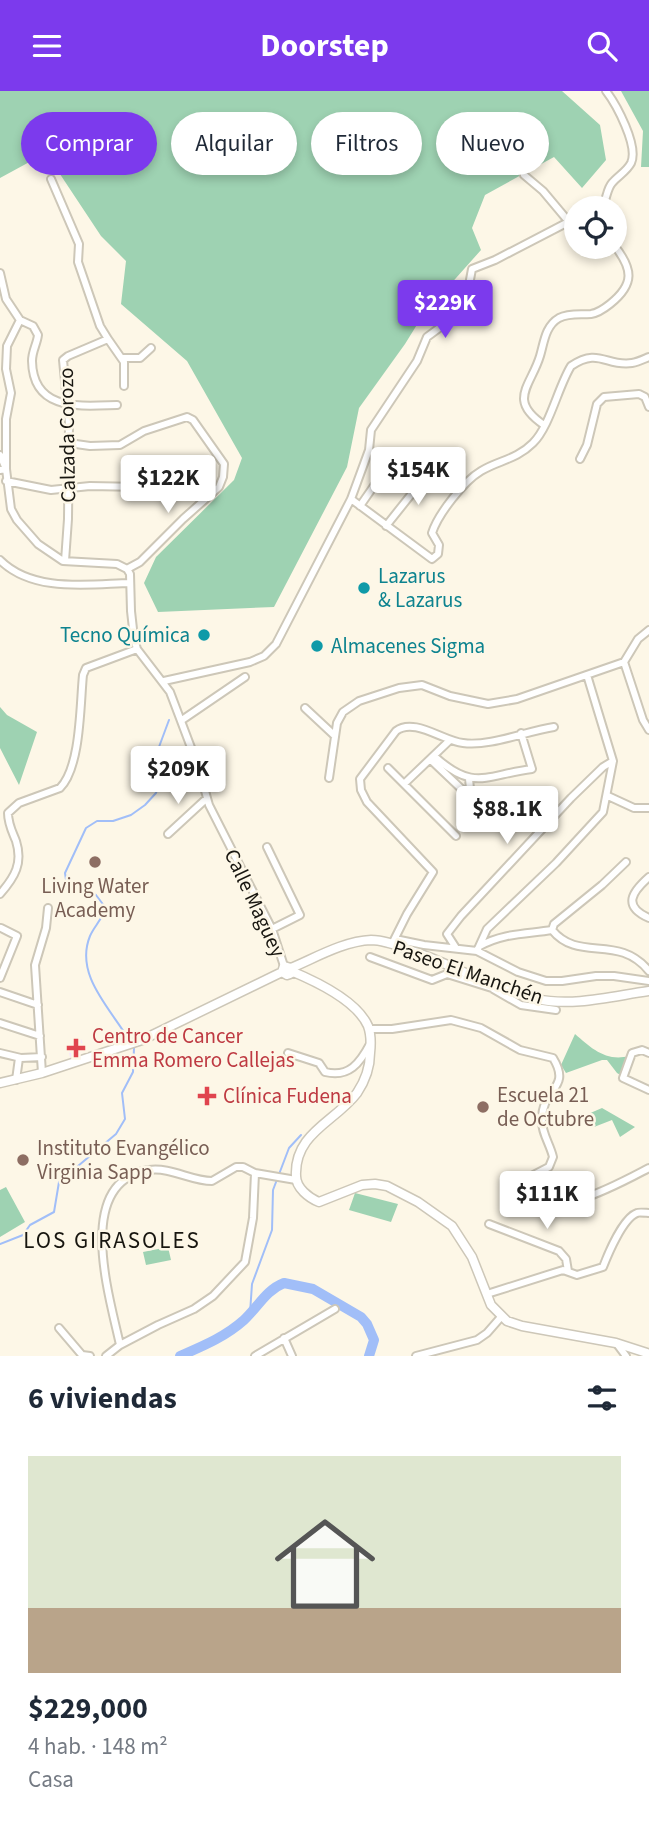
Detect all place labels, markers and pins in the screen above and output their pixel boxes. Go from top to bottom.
pin: $229K [396,281,494,340]
pin: $154K [369,447,467,507]
pin: $122K [119,455,217,515]
place label: Lazarus & Lazarus [378,561,463,615]
marker: Lazarus & Lazarus [356,580,372,596]
place label: Tecno Química [60,620,190,650]
marker: Tecno Química [196,627,212,643]
place label: Almacenes Sigma [331,631,485,661]
marker: Almacenes Sigma [309,638,325,654]
pin: $209K [129,747,227,806]
pin: $88.1K [450,787,564,846]
marker: Living Water Academy [87,854,103,870]
place label: Living Water Academy [41,871,150,925]
place label: Centro de Cancer Emma Romero Callejas [92,1021,295,1075]
marker: Centro de Cancer Emma Romero Callejas [66,1038,86,1058]
place label: Escuela 21 de Octubre [497,1080,594,1134]
place label: Clínica Fudena [223,1081,352,1111]
marker: Clínica Fudena [197,1086,217,1106]
marker: Escuela 21 de Octubre [475,1099,491,1115]
place label: Instituto Evangélico Virginia Sapp [37,1133,210,1187]
marker: Instituto Evangélico Virginia Sapp [15,1152,31,1168]
pin: $111K [498,1171,596,1231]

